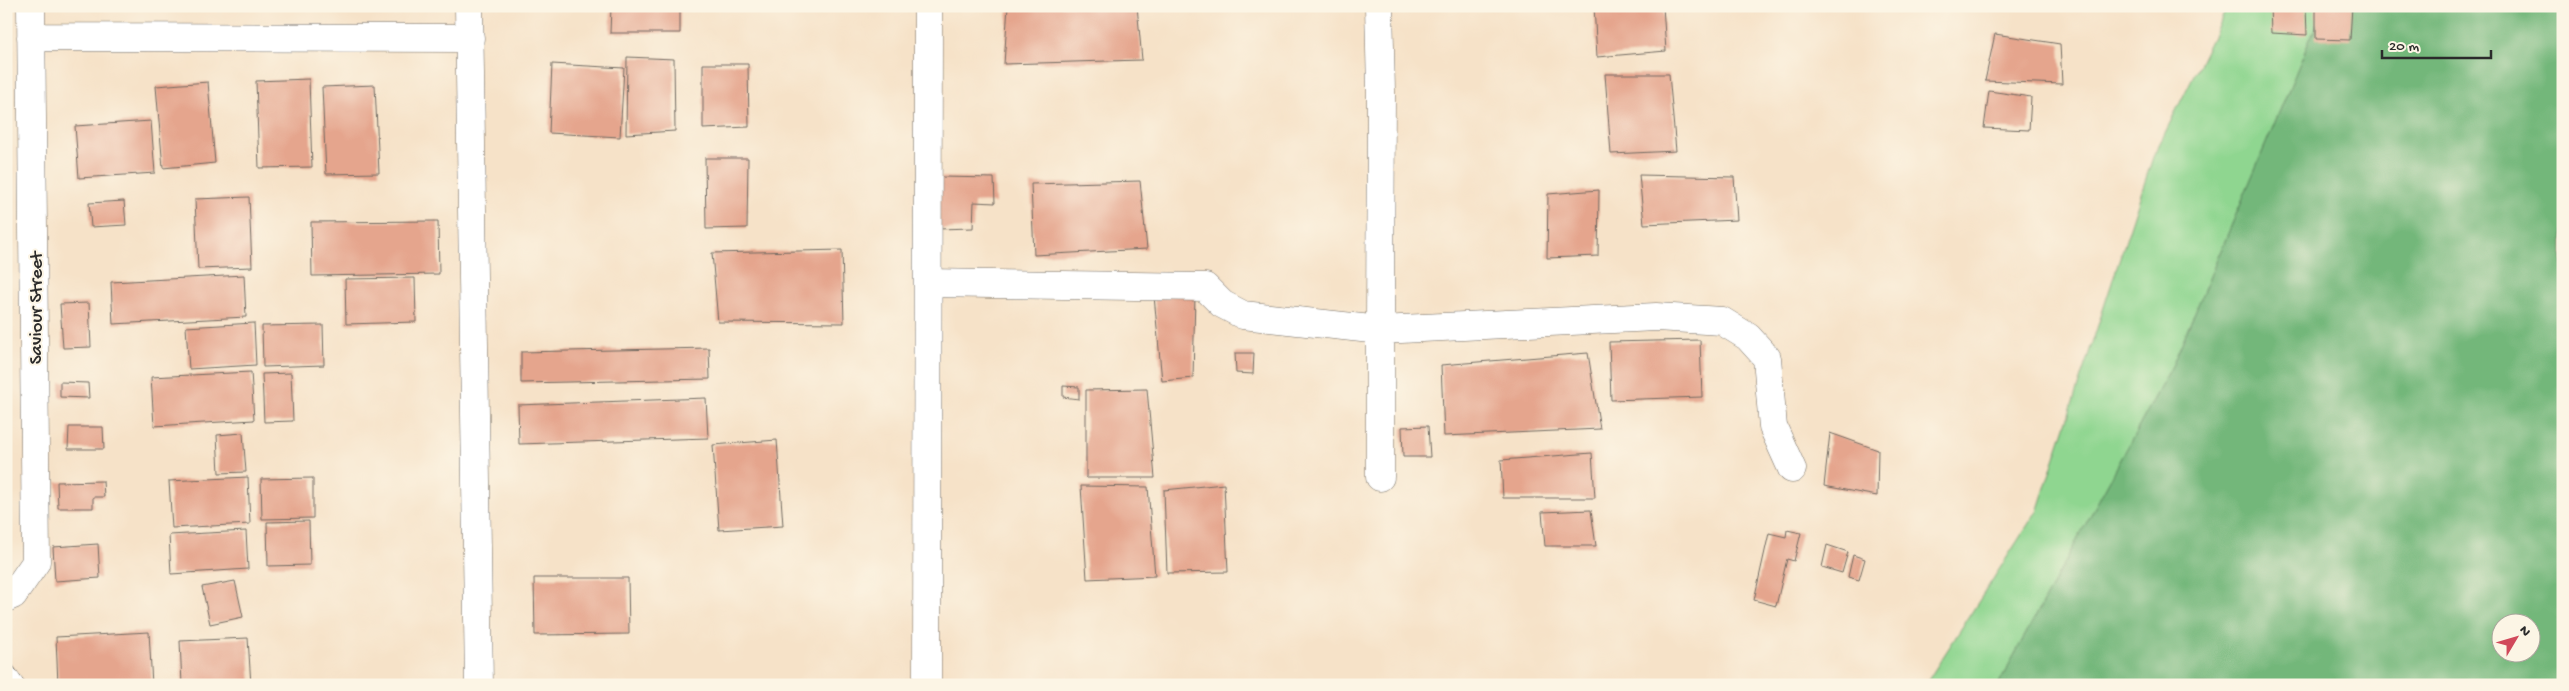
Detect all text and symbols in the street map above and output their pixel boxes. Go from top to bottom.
scale bar [2382,28,2490,60]
text: 20 m [2389,38,2419,56]
street label: Saviour Street [26,249,49,364]
north arrow [2492,614,2542,664]
text: N [2515,623,2534,640]

